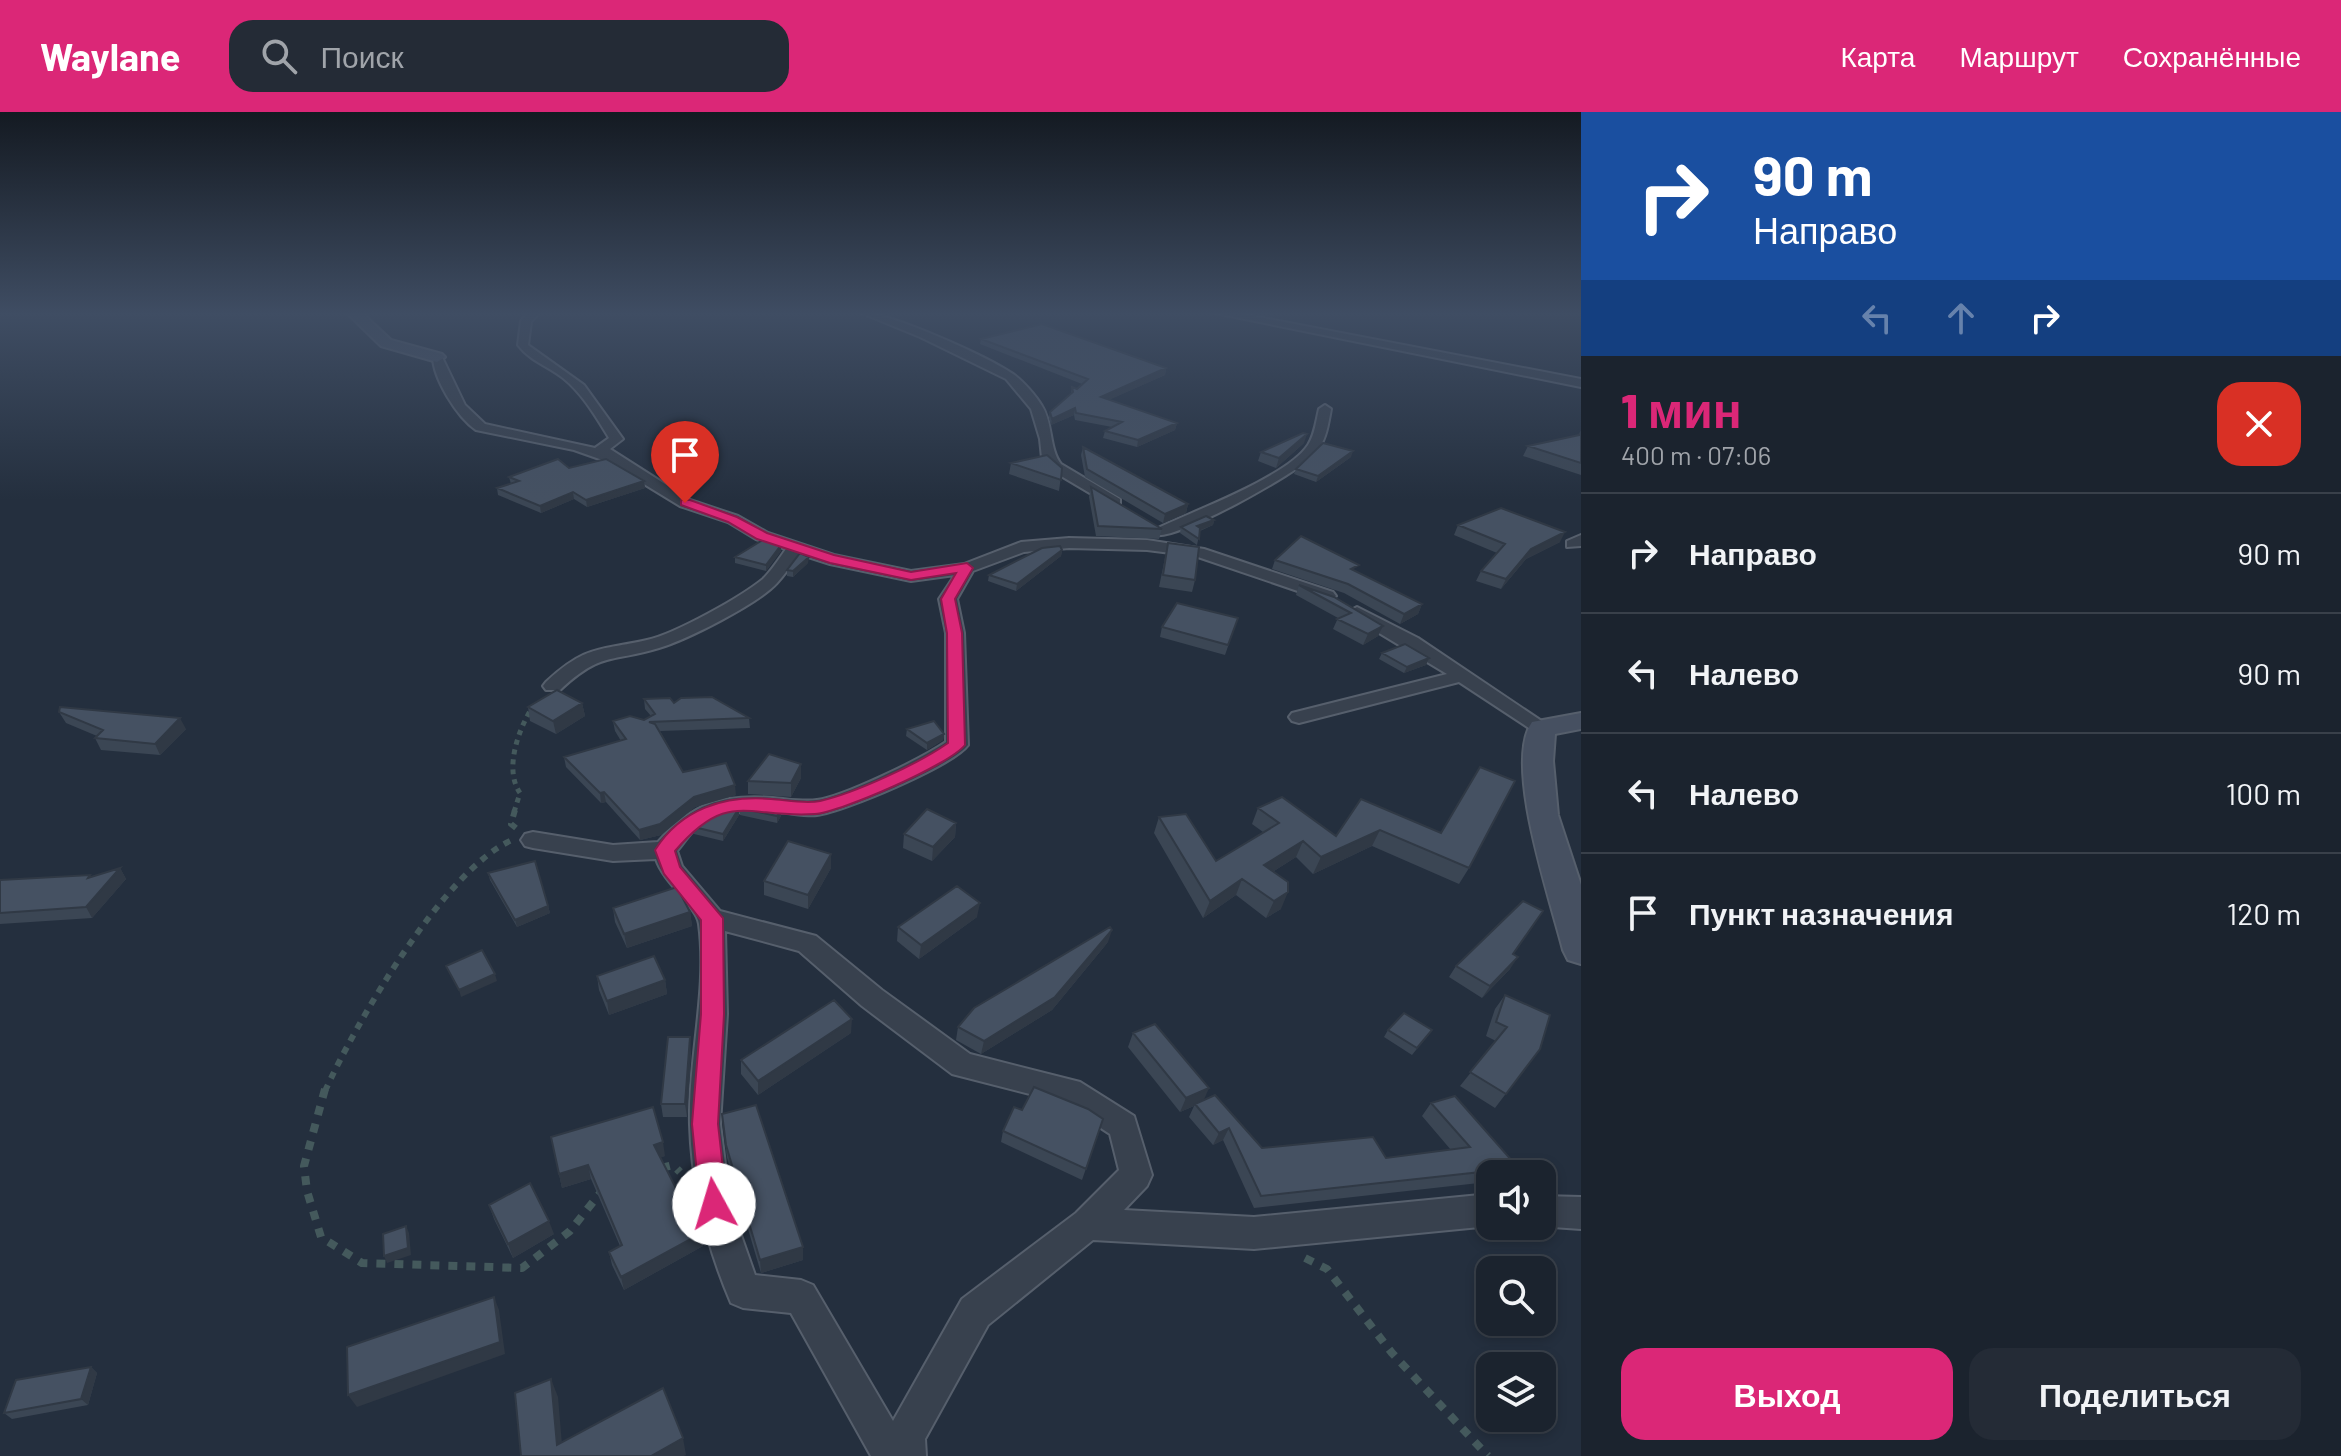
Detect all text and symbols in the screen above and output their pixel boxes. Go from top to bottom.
search box [229,20,789,92]
text: Waylane [40,33,181,79]
icon: search [257,34,301,78]
text: Поиск [321,38,404,74]
text: Карта [1840,39,1915,73]
text: Маршрут [1959,39,2079,73]
text: Сохранённые [2123,39,2301,73]
text: 90 m [1753,140,1873,207]
icon: right [1621,144,1725,248]
text: Направо [1753,208,1897,251]
icon: left [1855,296,1899,340]
icon: ahead [1939,296,1983,340]
icon: right [2023,296,2067,340]
text: 1 мин [1621,380,1742,438]
button: close [2217,382,2301,466]
pin [651,421,719,503]
icon: arrive [663,433,707,477]
text: 400 m · 07:06 [1621,439,1771,470]
icon: right [1621,531,1665,575]
text: Направо [1689,535,1817,571]
text: 90 m [2238,535,2301,571]
icon: left [1621,651,1665,695]
text: Налево [1689,655,1799,691]
text: 90 m [2238,655,2301,691]
icon: left [1621,771,1665,815]
text: Налево [1689,775,1799,811]
text: 100 m [2226,775,2301,811]
icon: arrive [1621,891,1665,935]
text: Пункт назначения [1689,895,1953,931]
text: 120 m [2227,895,2301,931]
map controls [1476,1160,1556,1432]
button: sound [1476,1160,1556,1240]
position arrow [672,1162,756,1246]
button: search [1476,1256,1556,1336]
button: Выход [1621,1348,1953,1440]
button: Поделиться [1969,1348,2301,1440]
button: layers [1476,1352,1556,1432]

